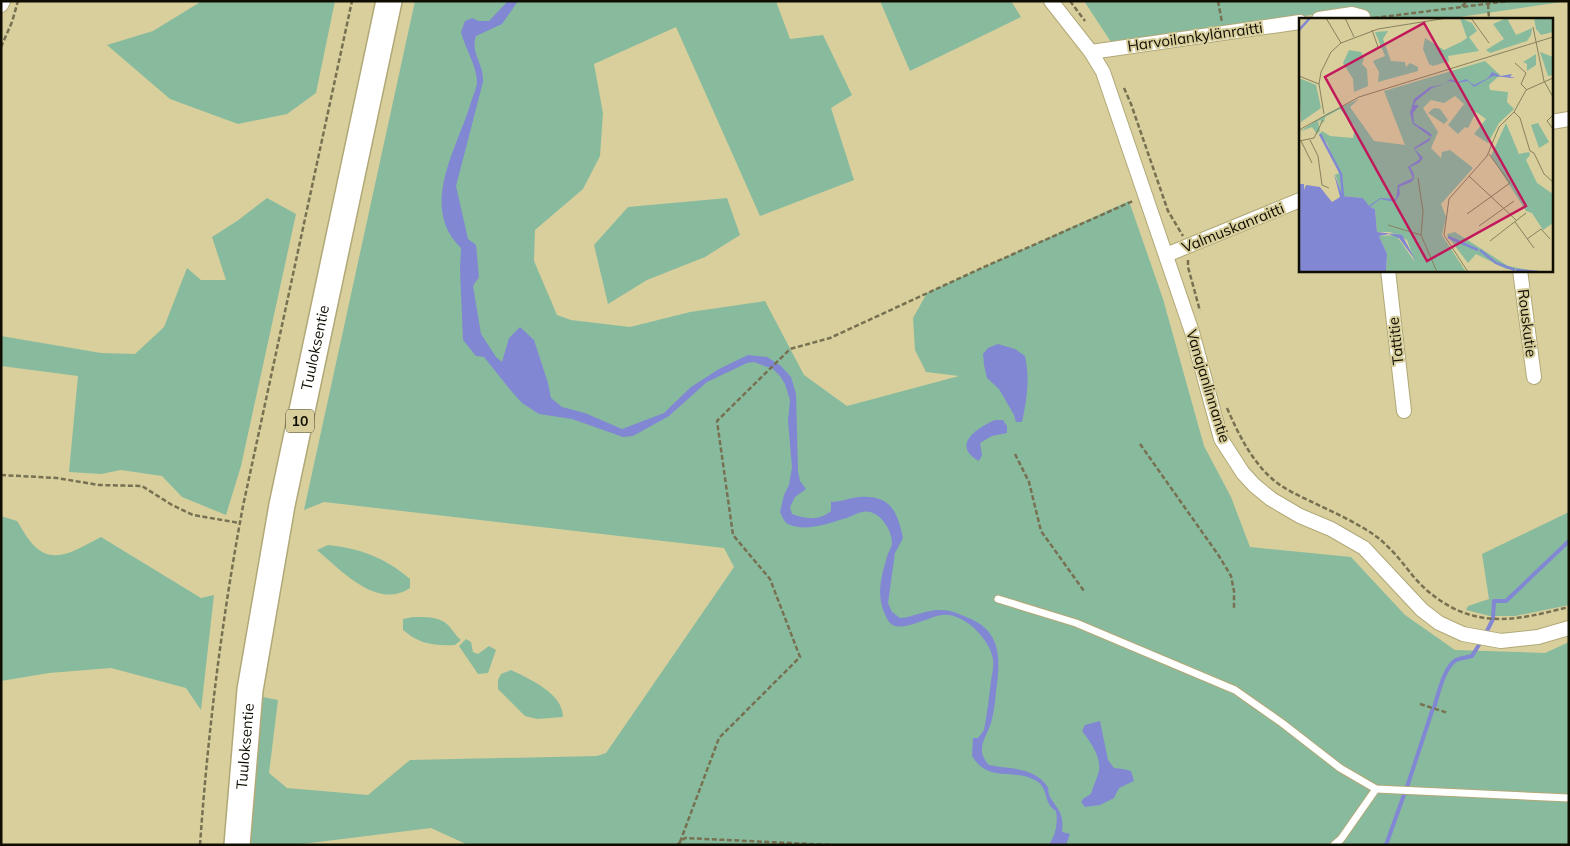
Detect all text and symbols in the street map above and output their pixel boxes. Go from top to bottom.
street label: Harvoilankylänraitti [1126,18,1264,55]
inset map [1299,18,1552,271]
street label: Valmuskanraitti [1179,198,1287,257]
street label: Rouskutie [1514,288,1541,358]
street label: Tuuloksentie [297,303,333,392]
street label: Tattitie [1384,316,1407,366]
street label: Vanajanlinnantie [1182,327,1235,445]
road number: 10 [286,410,314,432]
street label: Tuuloksentie [232,702,258,790]

